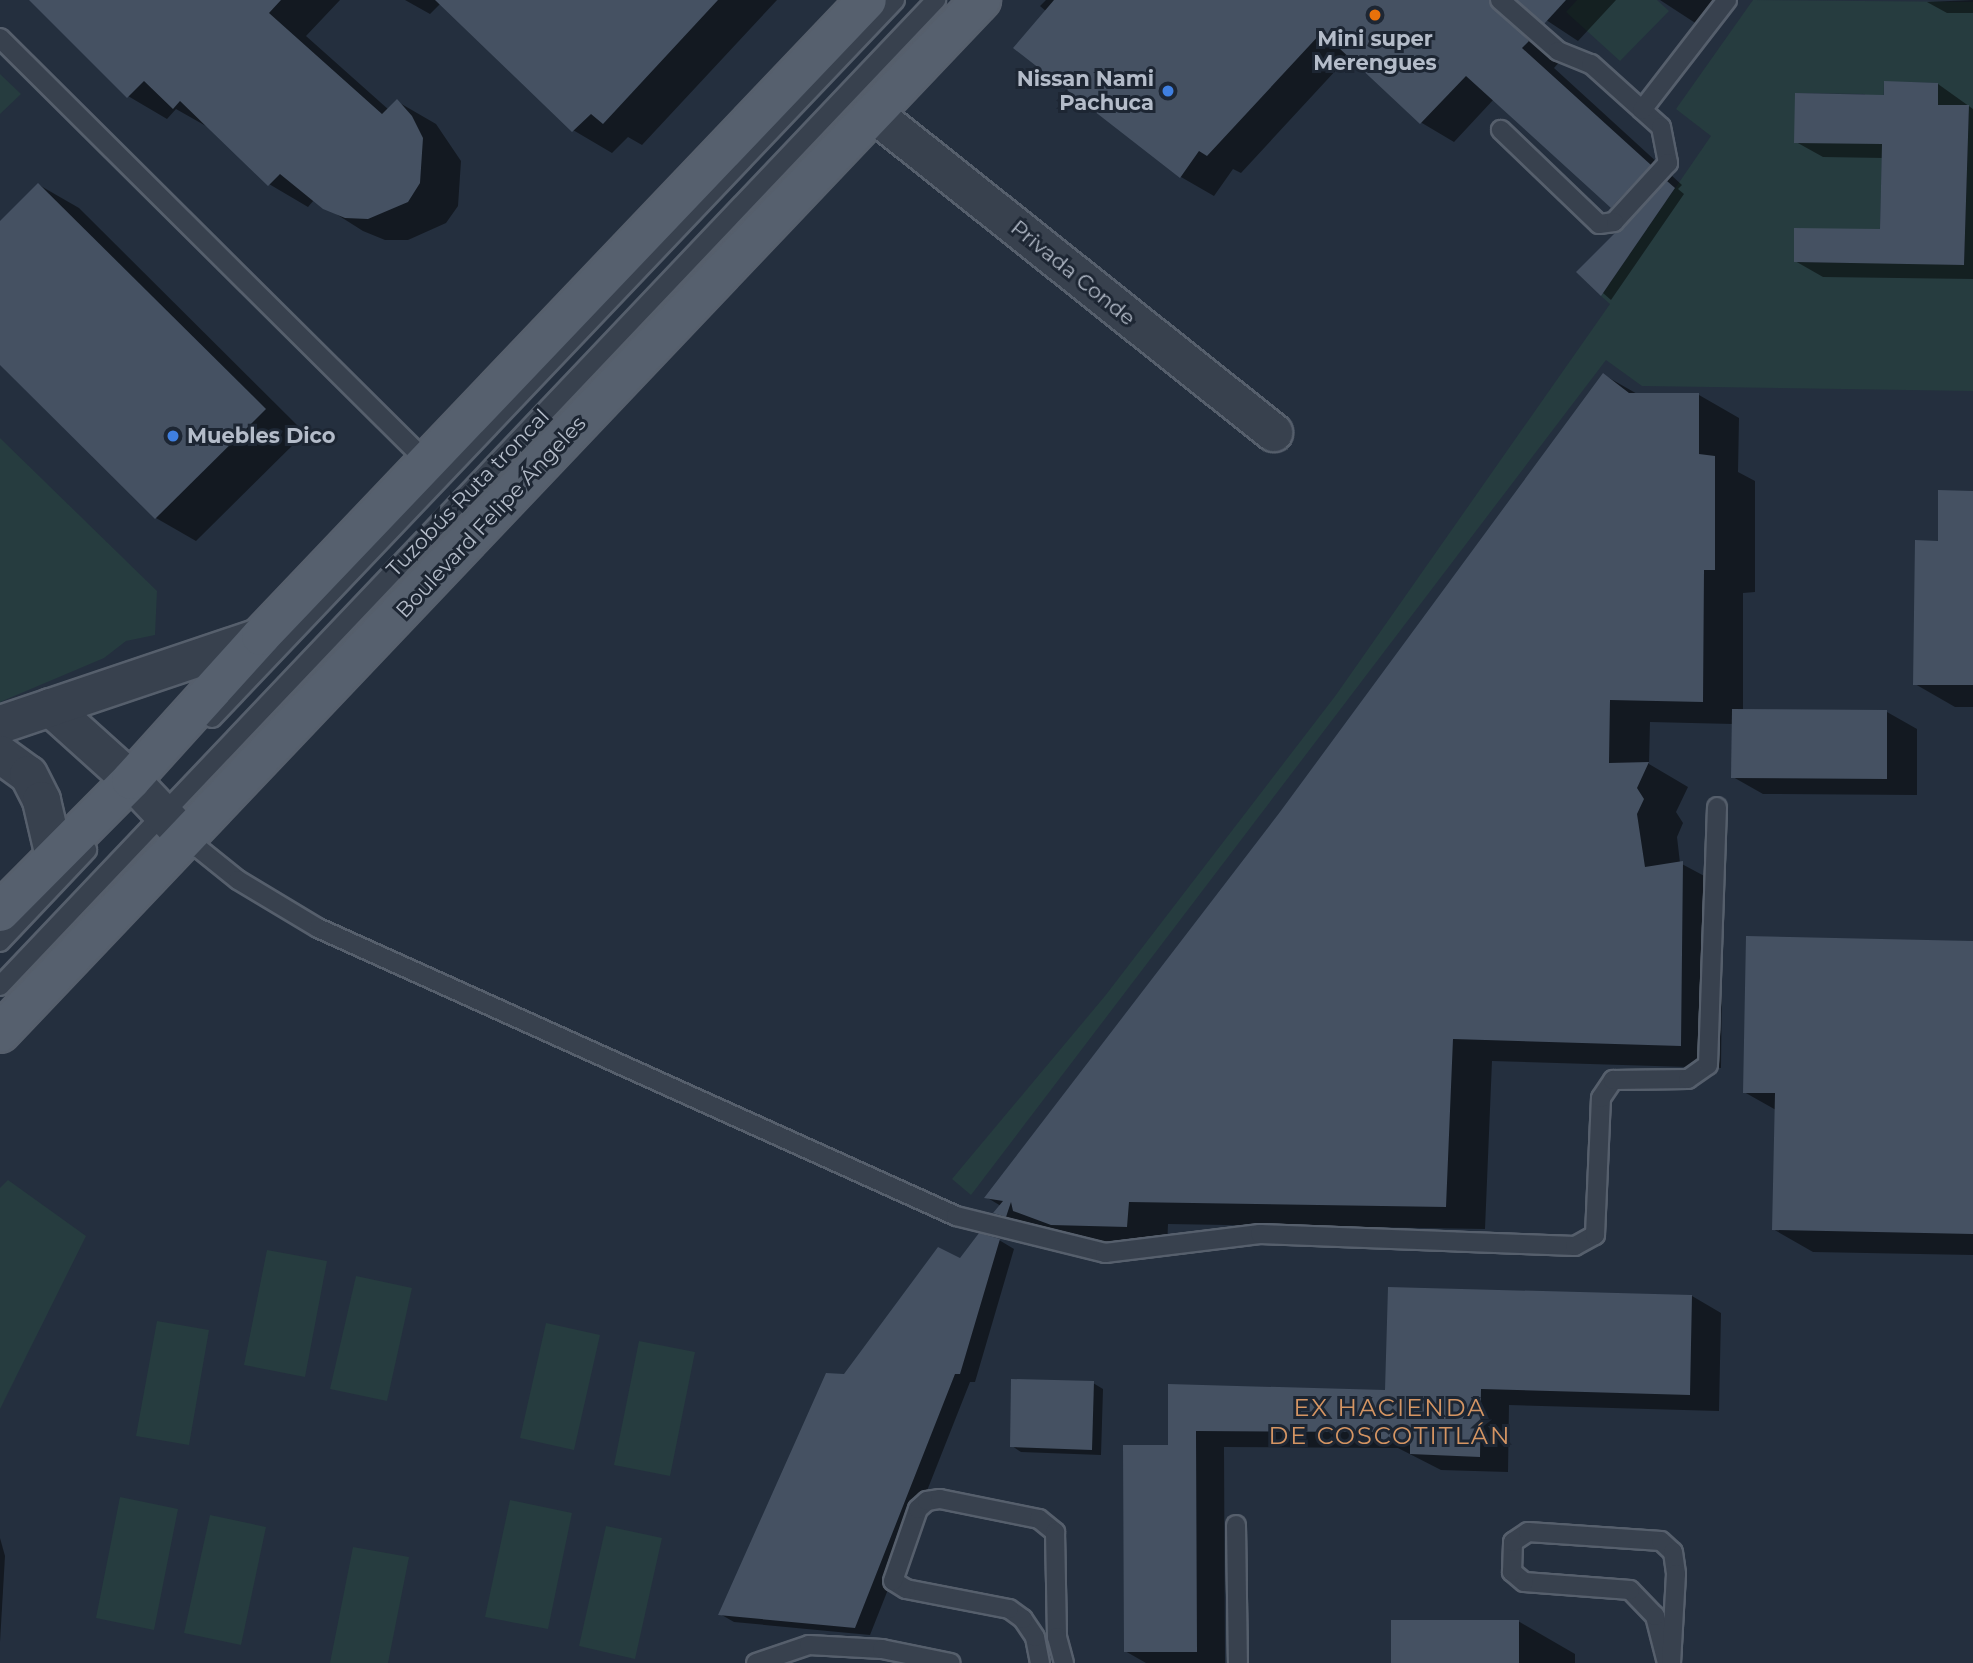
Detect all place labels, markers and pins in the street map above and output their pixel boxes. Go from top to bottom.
marker: Mini super Merengues [1367,7,1383,23]
place label: Mini super Merengues [1313,26,1437,76]
place label: Nissan Nami Pachuca [1017,66,1154,116]
marker: Nissan Nami Pachuca [1160,83,1176,99]
place label: Muebles Dico [187,423,336,449]
marker: Muebles Dico [165,428,181,444]

